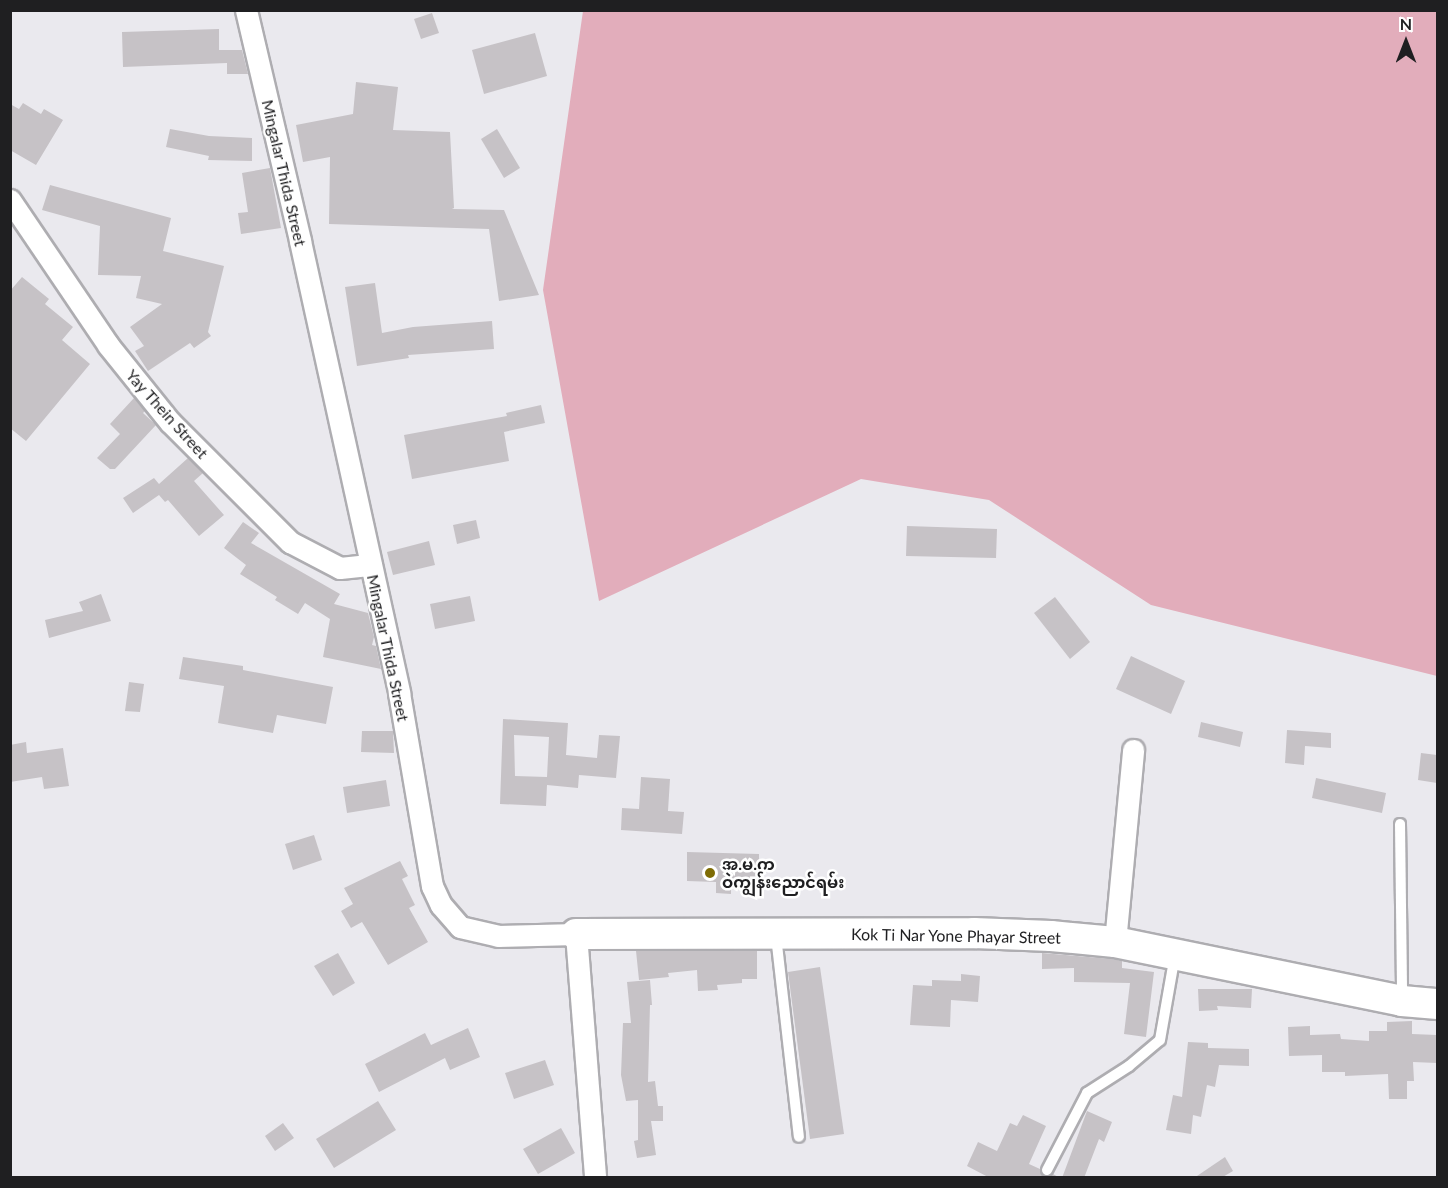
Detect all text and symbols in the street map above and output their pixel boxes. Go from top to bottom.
north arrow [1376,12,1436,72]
text: N [1400,14,1412,33]
street label: Mingalar Thida Street [258,97,310,249]
street label: Yay Thein Street [122,365,212,463]
street label: Mingalar Thida Street [363,572,413,724]
place label: အ.မ.က ဝဲကျွန်းညောင်ရမ်း [722,854,844,892]
marker: အ.မ.က ဝဲကျွန်းညောင်ရမ်း [703,866,717,880]
street label: Kok Ti Nar Yone Phayar Street [850,925,1062,947]

